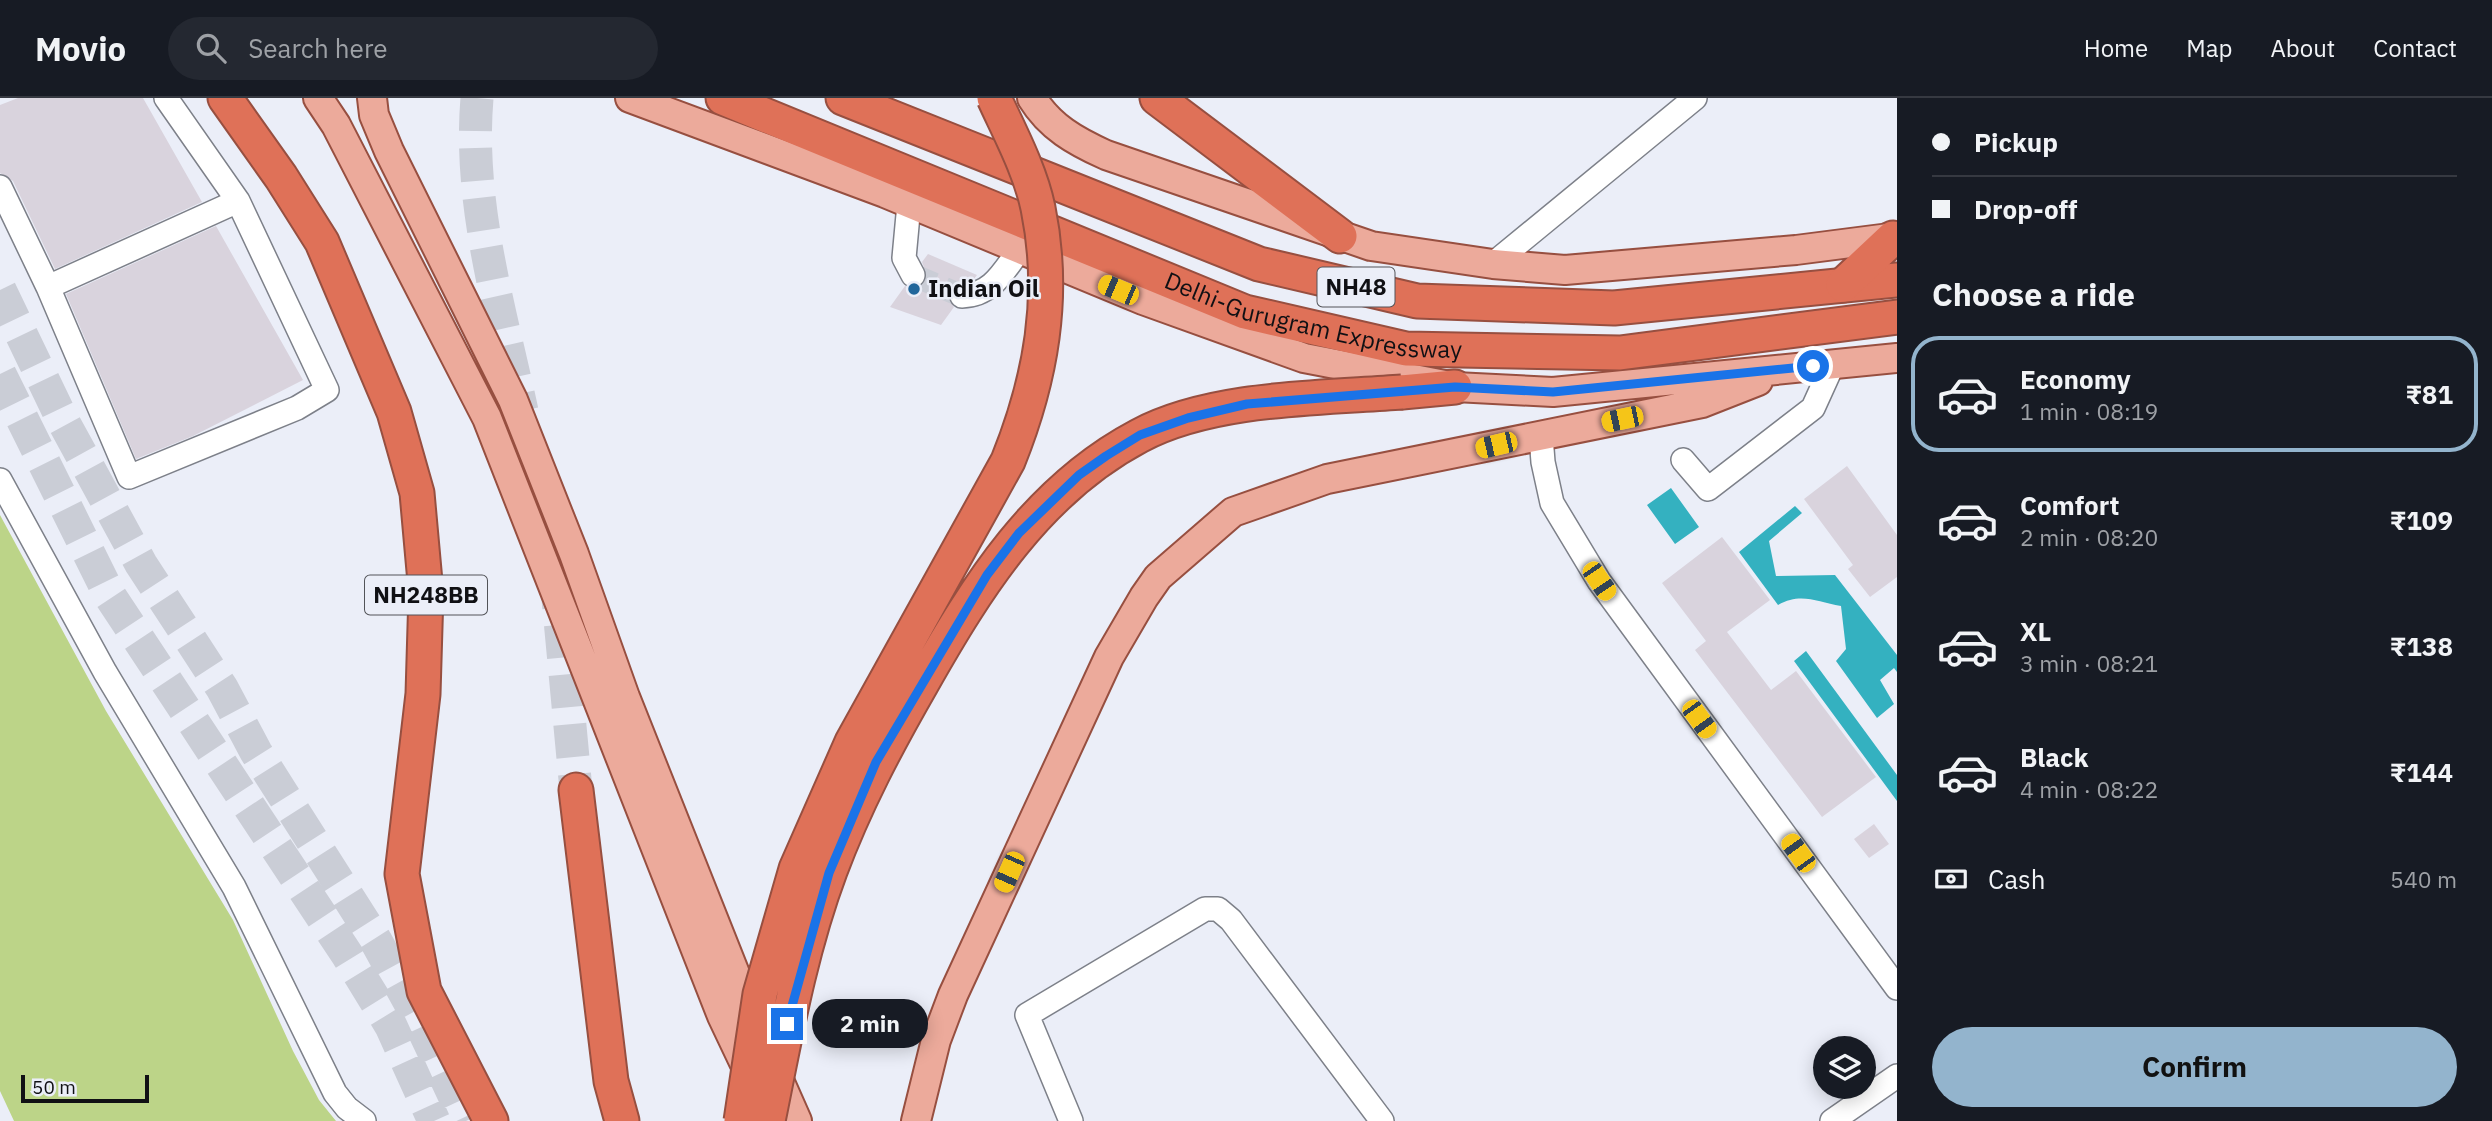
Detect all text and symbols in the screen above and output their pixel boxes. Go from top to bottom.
search box [168,17,658,80]
text: Movio [35,27,126,70]
icon: search [192,29,230,67]
text: Search here [248,31,388,65]
text: Home [2084,32,2148,64]
text: Map [2186,32,2232,64]
text: About [2270,32,2335,64]
text: Contact [2373,32,2457,64]
text: Pickup [1974,125,2058,159]
text: Drop-off [1974,192,2077,226]
street label: Delhi-Gurugram Expressway [1160,264,1462,365]
road number: NH48 [1318,268,1394,306]
place label: Indian Oil [928,272,1039,304]
car [1095,272,1142,308]
text: Choose a ride [1932,273,2135,315]
marker: Indian Oil [906,281,922,297]
route start [1797,350,1829,382]
text: Economy [2020,362,2131,396]
icon: car [1936,363,1999,426]
text: ₹81 [2405,377,2453,411]
text: 1 min · 08:19 [2020,396,2158,426]
car [1600,404,1645,434]
car [1474,430,1519,460]
text: Comfort [2020,488,2119,522]
icon: car [1936,489,1999,552]
text: ₹109 [2390,503,2453,537]
text: 2 min · 08:20 [2020,522,2158,552]
car [1579,558,1620,604]
road number: NH248BB [365,575,487,614]
text: XL [2020,614,2051,648]
icon: car [1936,615,1999,678]
text: ₹138 [2390,629,2453,663]
text: 3 min · 08:21 [2020,648,2158,678]
car [1679,696,1720,742]
text: Black [2020,740,2088,774]
icon: car [1936,741,1999,804]
text: ₹144 [2390,755,2453,789]
text: 4 min · 08:22 [2020,774,2158,804]
car [1778,830,1819,876]
car [991,849,1028,895]
icon: cash [1932,860,1970,898]
text: Cash [1988,862,2045,896]
text: 540 m [2390,864,2457,894]
callout: 2 min [812,1000,927,1048]
route end [771,1008,803,1040]
text: 2 min [840,1008,900,1038]
button: Confirm [1932,1027,2457,1107]
map controls [1813,1036,1876,1099]
button: layers [1813,1036,1876,1099]
scale bar [21,1072,149,1104]
text: 50 m [32,1075,76,1099]

